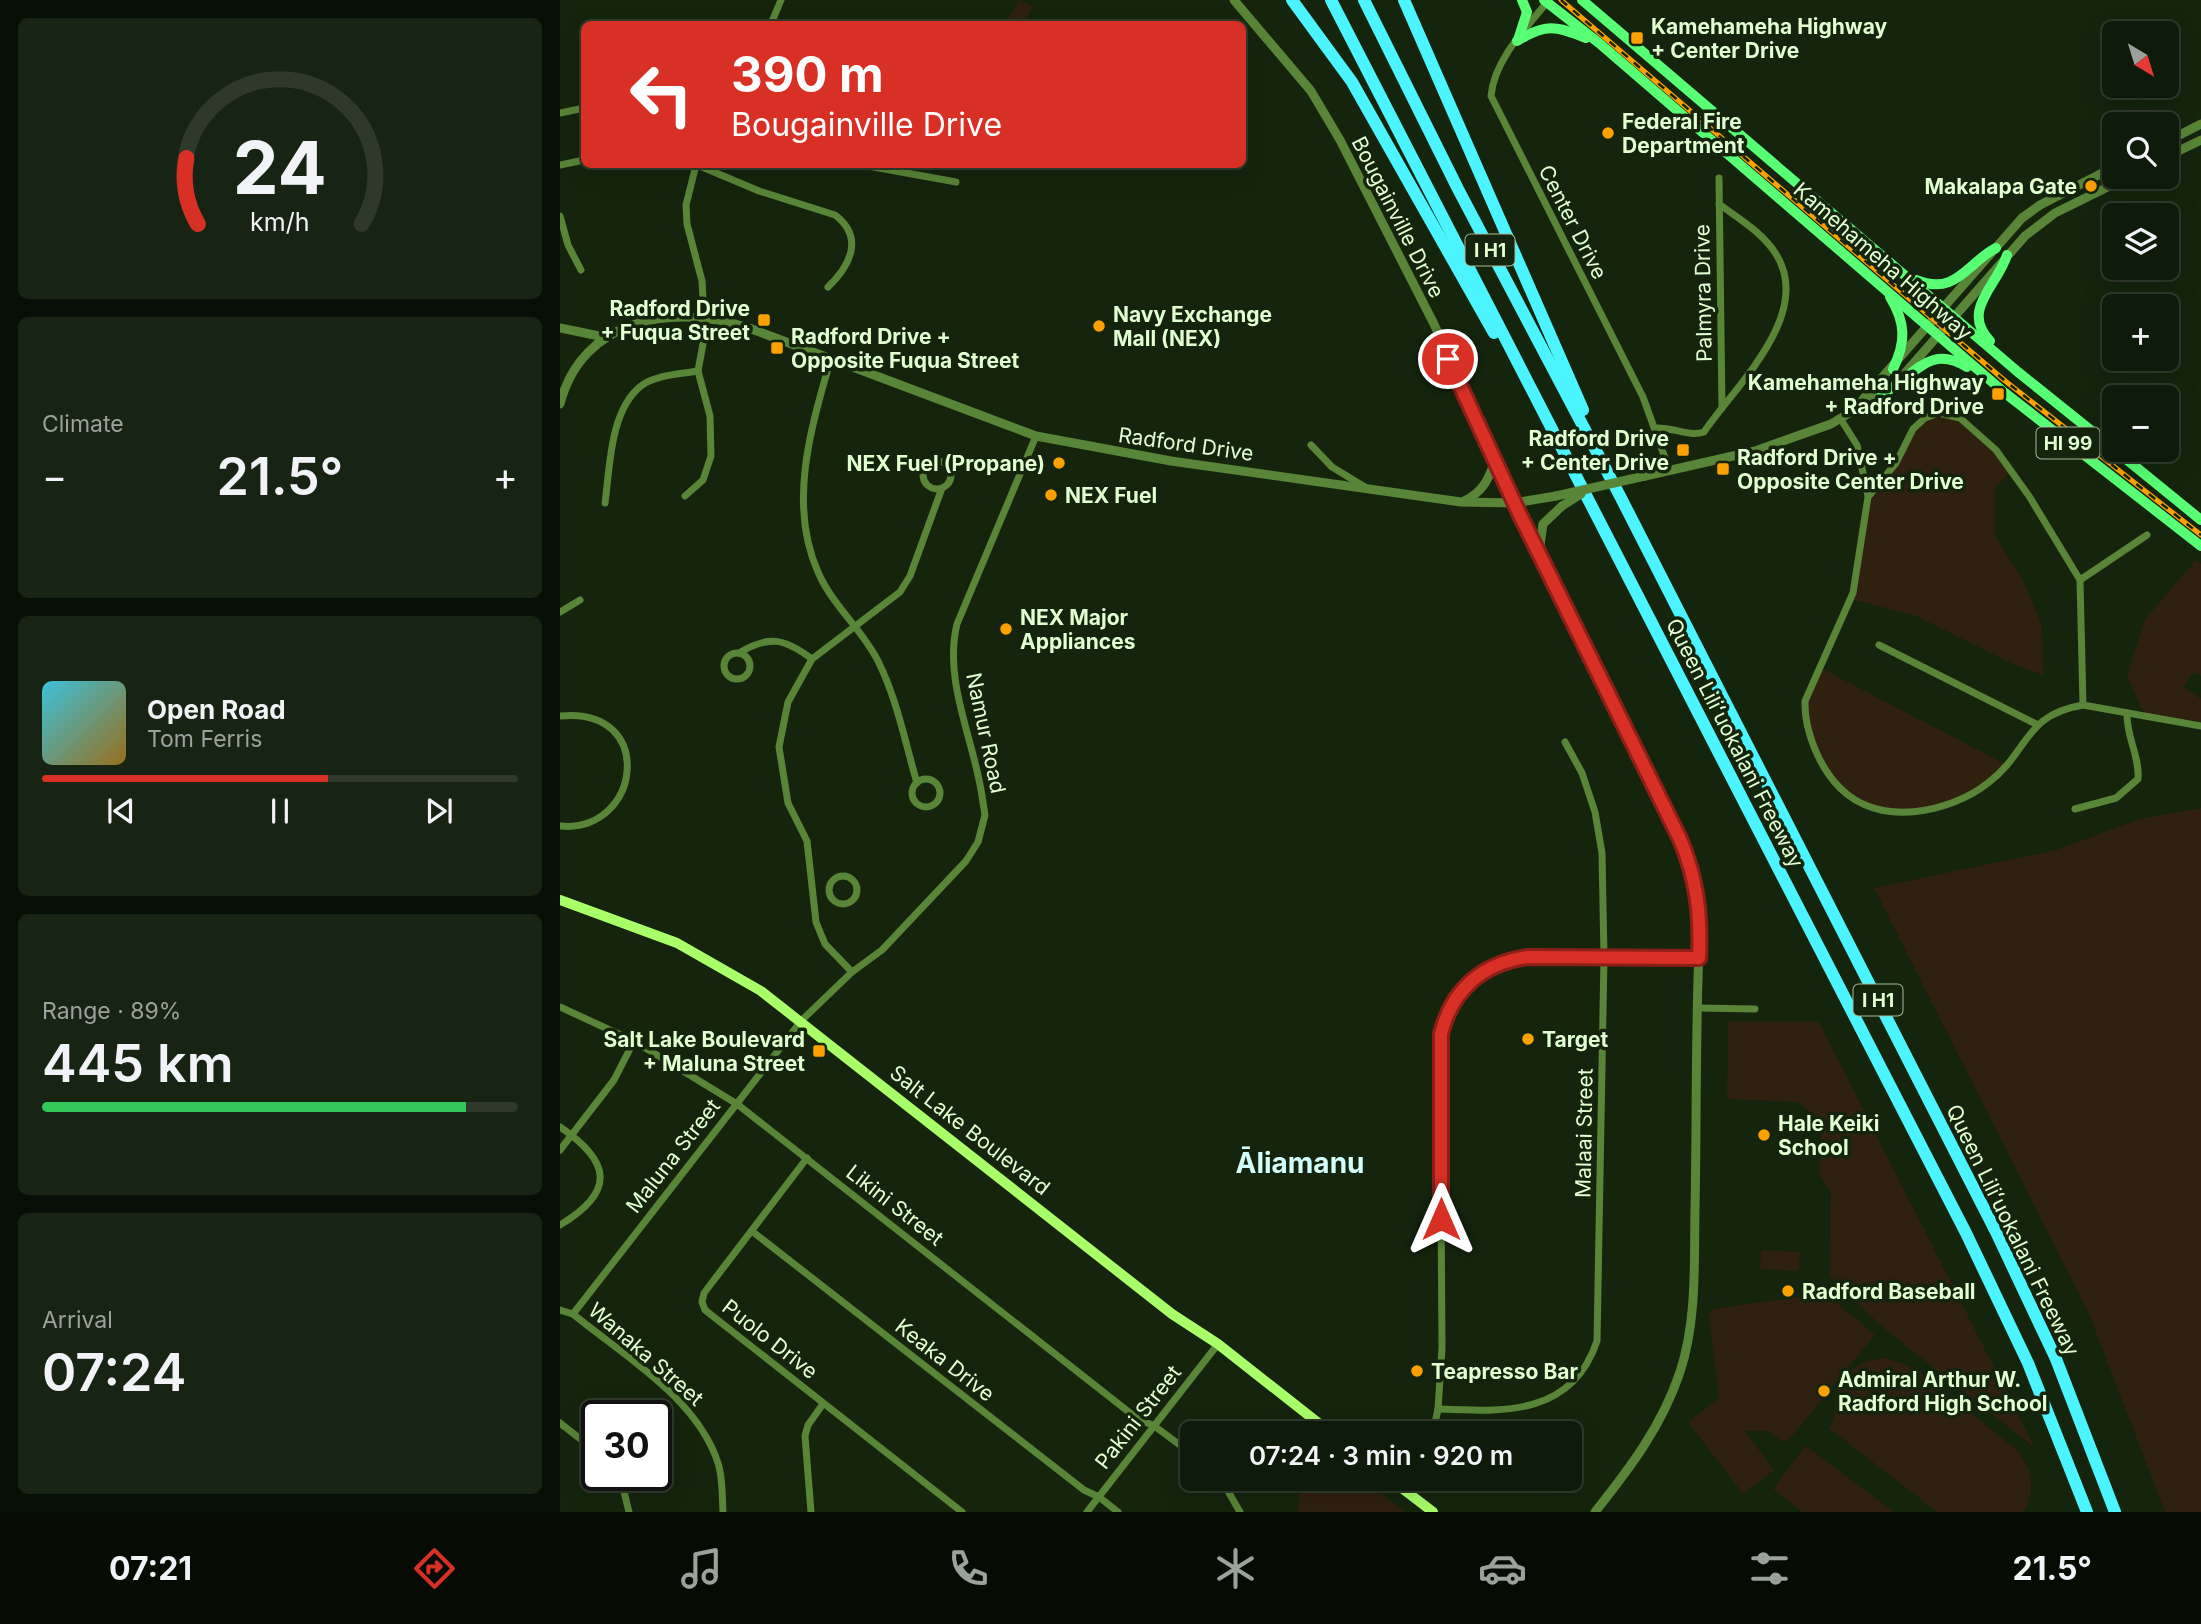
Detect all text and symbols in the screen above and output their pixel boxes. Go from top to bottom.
place label: Kamehameha Highway + Center Drive [1651,14,1888,63]
north arrow [2102,21,2179,98]
map controls [2102,21,2179,462]
marker: Kamehameha Highway + Center Drive [1629,30,1645,46]
text: 390 m [731,45,884,104]
icon: left [616,49,707,140]
text: Bougainville Drive [731,105,1002,144]
place label: Federal Fire Department [1622,109,1745,158]
button: search [2102,112,2179,189]
text: 24 [233,124,327,213]
marker: Federal Fire Department [1600,125,1616,141]
street label: Bougainville Drive [1346,132,1450,302]
street label: Center Drive [1534,161,1612,283]
place label: Makalapa Gate [1924,174,2077,199]
street label: Kamehameha Highway [1789,177,1977,345]
marker: Makalapa Gate [2083,178,2099,194]
button: layers [2102,203,2179,280]
text: km/h [250,207,310,237]
street label: Palmyra Drive [1689,224,1717,362]
road number: I H1 [1466,234,1514,266]
button: + [2102,294,2179,371]
place label: Radford Drive + Fuqua Street [600,296,750,345]
place label: Navy Exchange Mall (NEX) [1113,302,1272,351]
marker: Radford Drive + Fuqua Street [756,312,772,328]
marker: Navy Exchange Mall (NEX) [1091,318,1107,334]
place label: Radford Drive + Opposite Fuqua Street [791,324,1020,373]
pin [1418,329,1478,389]
marker: Radford Drive + Opposite Fuqua Street [769,340,785,356]
icon: arrive [1429,340,1467,378]
place label: Kamehameha Highway + Radford Drive [1748,370,1984,419]
button: − [2102,385,2179,462]
marker: Kamehameha Highway + Radford Drive [1990,386,2006,402]
text: Climate [42,410,124,438]
street label: Radford Drive [1117,422,1255,466]
place label: Radford Drive + Center Drive [1521,426,1669,475]
road number: HI 99 [2036,428,2100,458]
marker: Radford Drive + Center Drive [1675,442,1691,458]
text: 21.5° [217,445,343,508]
place label: Radford Drive + Opposite Center Drive [1737,445,1964,494]
place label: NEX Fuel (Propane) [847,451,1045,476]
text: − [42,453,67,499]
text: + [493,453,518,499]
marker: NEX Fuel (Propane) [1051,455,1067,471]
marker: Radford Drive + Opposite Center Drive [1715,461,1731,477]
place label: NEX Fuel [1065,483,1157,508]
marker: NEX Fuel [1043,487,1059,503]
place label: NEX Major Appliances [1020,605,1135,654]
street label: Queen Liliʻuokalani Freeway [1661,614,1809,872]
marker: NEX Major Appliances [998,621,1014,637]
street label: Namur Road [961,670,1011,796]
text: Open Road [147,694,286,725]
text: Tom Ferris [147,725,262,753]
icon: previous [102,792,140,830]
icon: pause [261,792,299,830]
icon: next [420,792,458,830]
road number: I H1 [1854,984,1902,1016]
text: Range · 89% [42,997,181,1025]
place label: Salt Lake Boulevard + Maluna Street [604,1027,805,1076]
place label: Target [1542,1027,1608,1052]
marker: Target [1520,1031,1536,1047]
text: 445 km [42,1032,234,1095]
marker: Salt Lake Boulevard + Maluna Street [811,1043,827,1059]
street label: Salt Lake Boulevard [885,1060,1055,1200]
street label: Malaai Street [1570,1068,1598,1198]
street label: Maluna Street [621,1094,725,1218]
street label: Queen Liliʻuokalani Freeway [1941,1100,2085,1360]
place label: Hale Keiki School [1778,1111,1879,1160]
marker: Hale Keiki School [1756,1127,1772,1143]
district label: Āliamanu [1235,1146,1365,1180]
street label: Likini Street [842,1159,949,1251]
position arrow [1404,1182,1478,1256]
place label: Radford Baseball [1802,1279,1976,1304]
marker: Radford Baseball [1780,1283,1796,1299]
street label: Puolo Drive [717,1294,823,1384]
street label: Wanaka Street [583,1297,709,1411]
text: Arrival [42,1306,113,1334]
street label: Keaka Drive [890,1314,1000,1406]
text: 07:24 [42,1341,186,1404]
place label: Teapresso Bar [1431,1359,1579,1384]
street label: Pakini Street [1090,1360,1186,1474]
marker: Teapresso Bar [1409,1363,1425,1379]
place label: Admiral Arthur W. Radford High School [1838,1367,2047,1416]
marker: Admiral Arthur W. Radford High School [1816,1383,1832,1399]
speed limit sign: 30 [581,1400,672,1491]
text: 07:24 · 3 min · 920 m [1249,1440,1513,1471]
icon: directions [410,1544,459,1593]
icon: music [677,1544,726,1593]
icon: phone [944,1544,993,1593]
icon: climate [1211,1544,1260,1593]
icon: car [1478,1544,1527,1593]
icon: filters [1745,1544,1794,1593]
text: 07:21 [109,1549,192,1588]
text: 21.5° [2012,1549,2092,1588]

